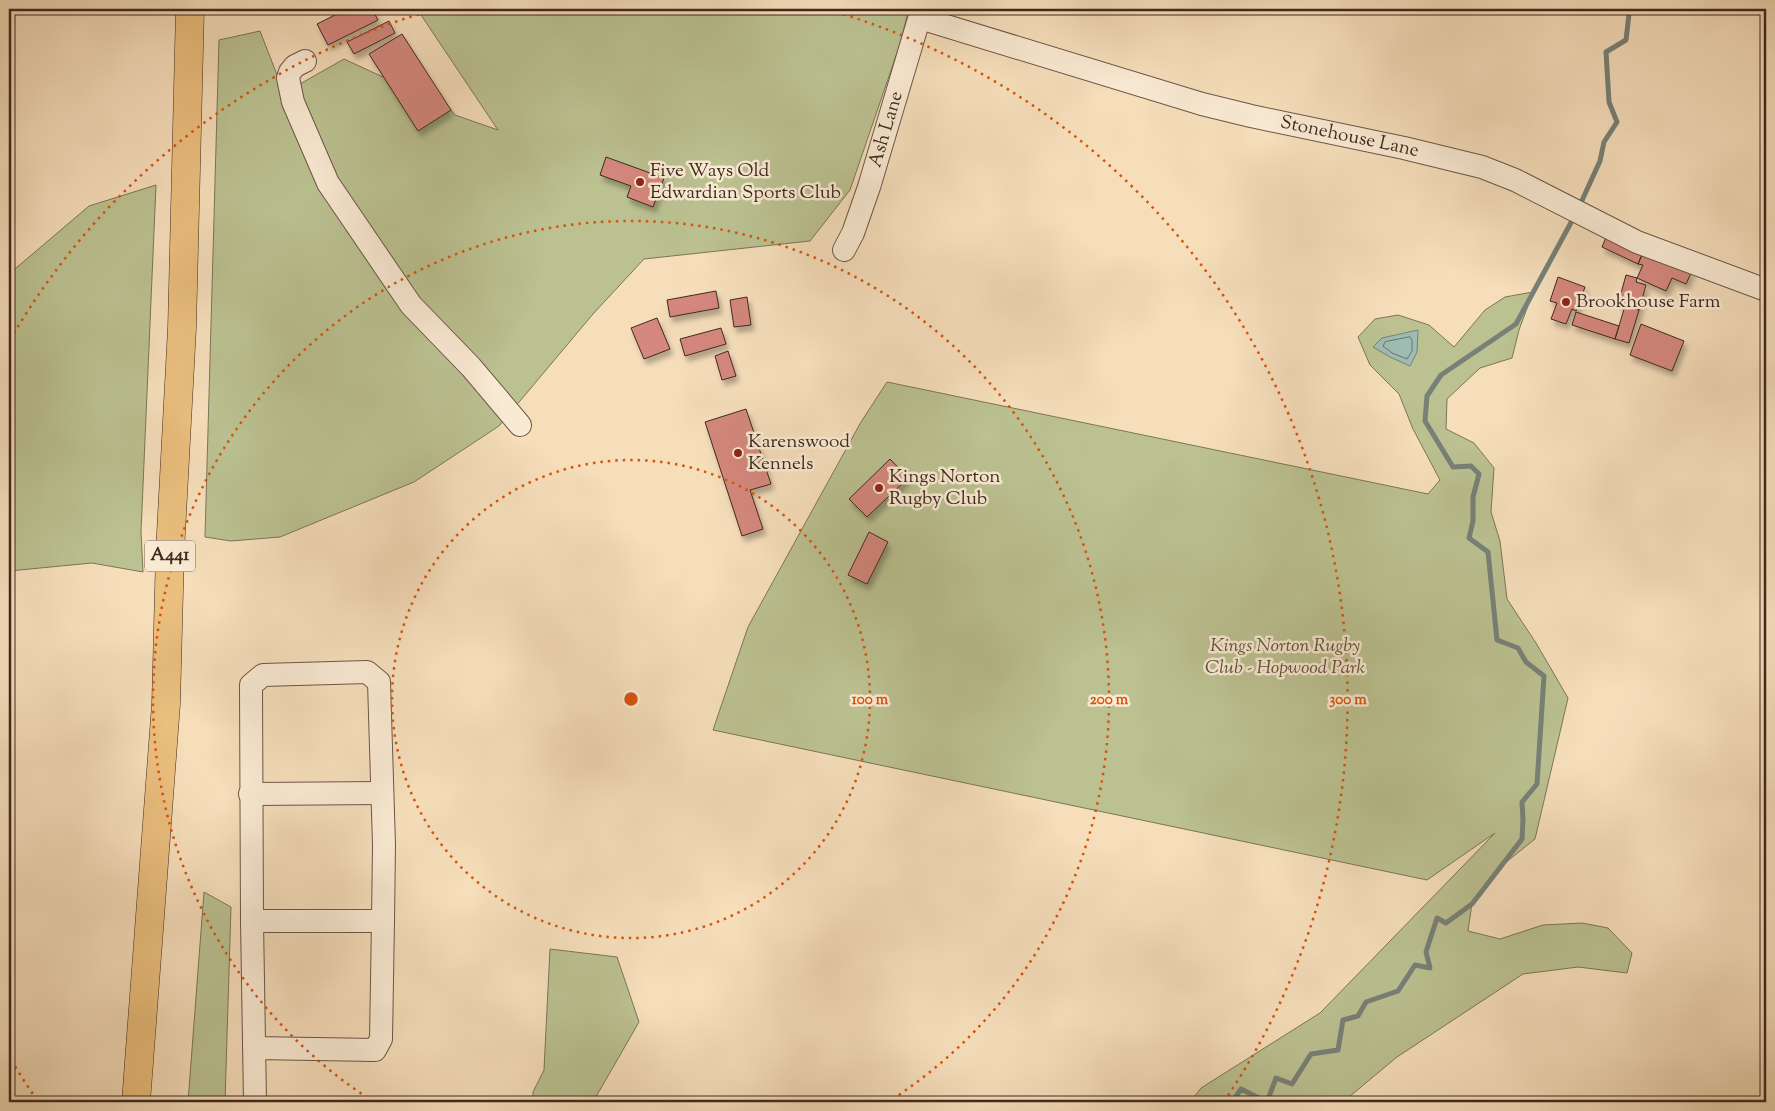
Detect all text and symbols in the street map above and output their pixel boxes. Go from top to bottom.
street label: Ash Lane [862,88,910,171]
street label: Stonehouse Lane [1278,109,1422,165]
place label: Five Ways Old Edwardian Sports Club [650,158,841,207]
marker: Five Ways Old Edwardian Sports Club [634,176,646,188]
place label: Brookhouse Farm [1576,289,1721,316]
marker: Brookhouse Farm [1560,296,1572,308]
place label: Karenswood Kennels [748,429,850,478]
marker: Karenswood Kennels [732,447,744,459]
place label: Kings Norton Rugby Club [889,464,1001,513]
marker: Kings Norton Rugby Club [873,482,885,494]
road number: A441 [145,540,195,572]
park label: Kings Norton Rugby Club - Hopwood Park [1205,633,1365,682]
centre of rings [622,690,640,708]
text: 100 m [852,690,889,711]
text: 200 m [1090,690,1129,711]
text: 300 m [1329,690,1367,711]

